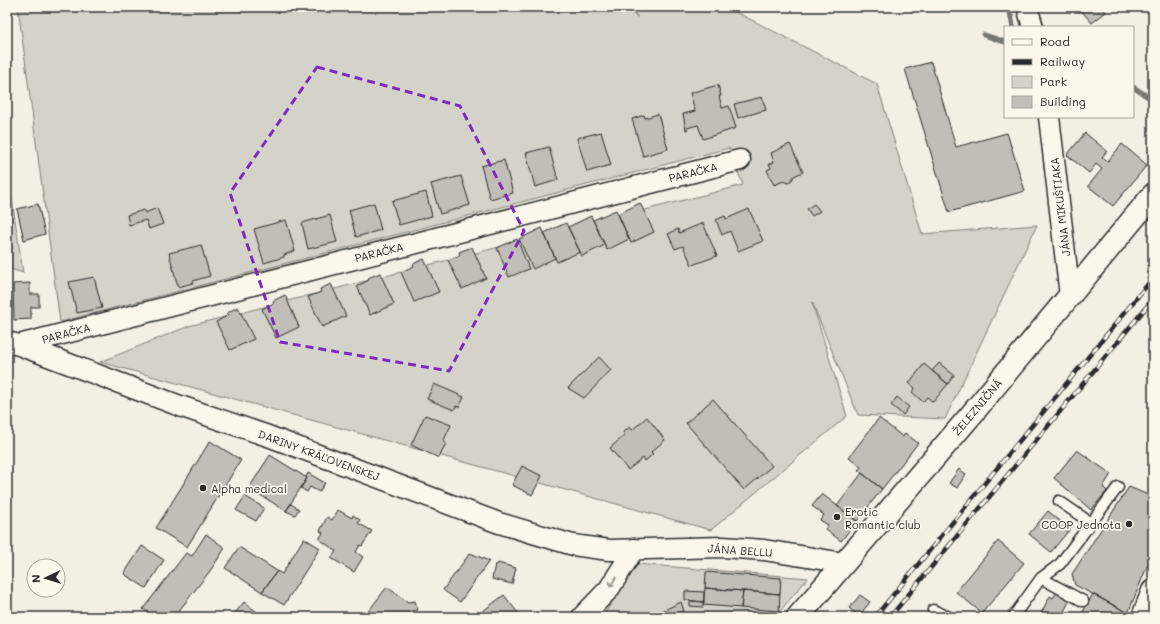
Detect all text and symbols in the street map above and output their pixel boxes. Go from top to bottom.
legend [1004,26,1134,118]
text: Road [1040,33,1070,49]
text: Railway [1040,53,1085,69]
text: Park [1040,73,1067,89]
text: Building [1040,93,1086,109]
street label: JÁNA MIKUŠTIAKA [1046,157,1074,257]
street label: PARAČKA [667,159,719,185]
street label: PARAČKA [353,239,405,265]
street label: PARAČKA [40,319,92,347]
street label: ŽELEZNIČNÁ [949,375,1005,439]
street label: DARINY KRÁĽOVENSKEJ [256,426,382,484]
place label: Alpha medical [211,481,287,496]
marker: Alpha medical [198,483,208,493]
place label: Erotic Romantic club [845,504,921,532]
marker: Erotic Romantic club [832,512,842,522]
place label: COOP Jednota [1041,517,1121,532]
marker: COOP Jednota [1124,519,1134,529]
street label: JÁNA BELLU [707,540,773,560]
north arrow [26,558,66,598]
text: N [28,574,43,583]
one-way arrow [609,576,617,587]

